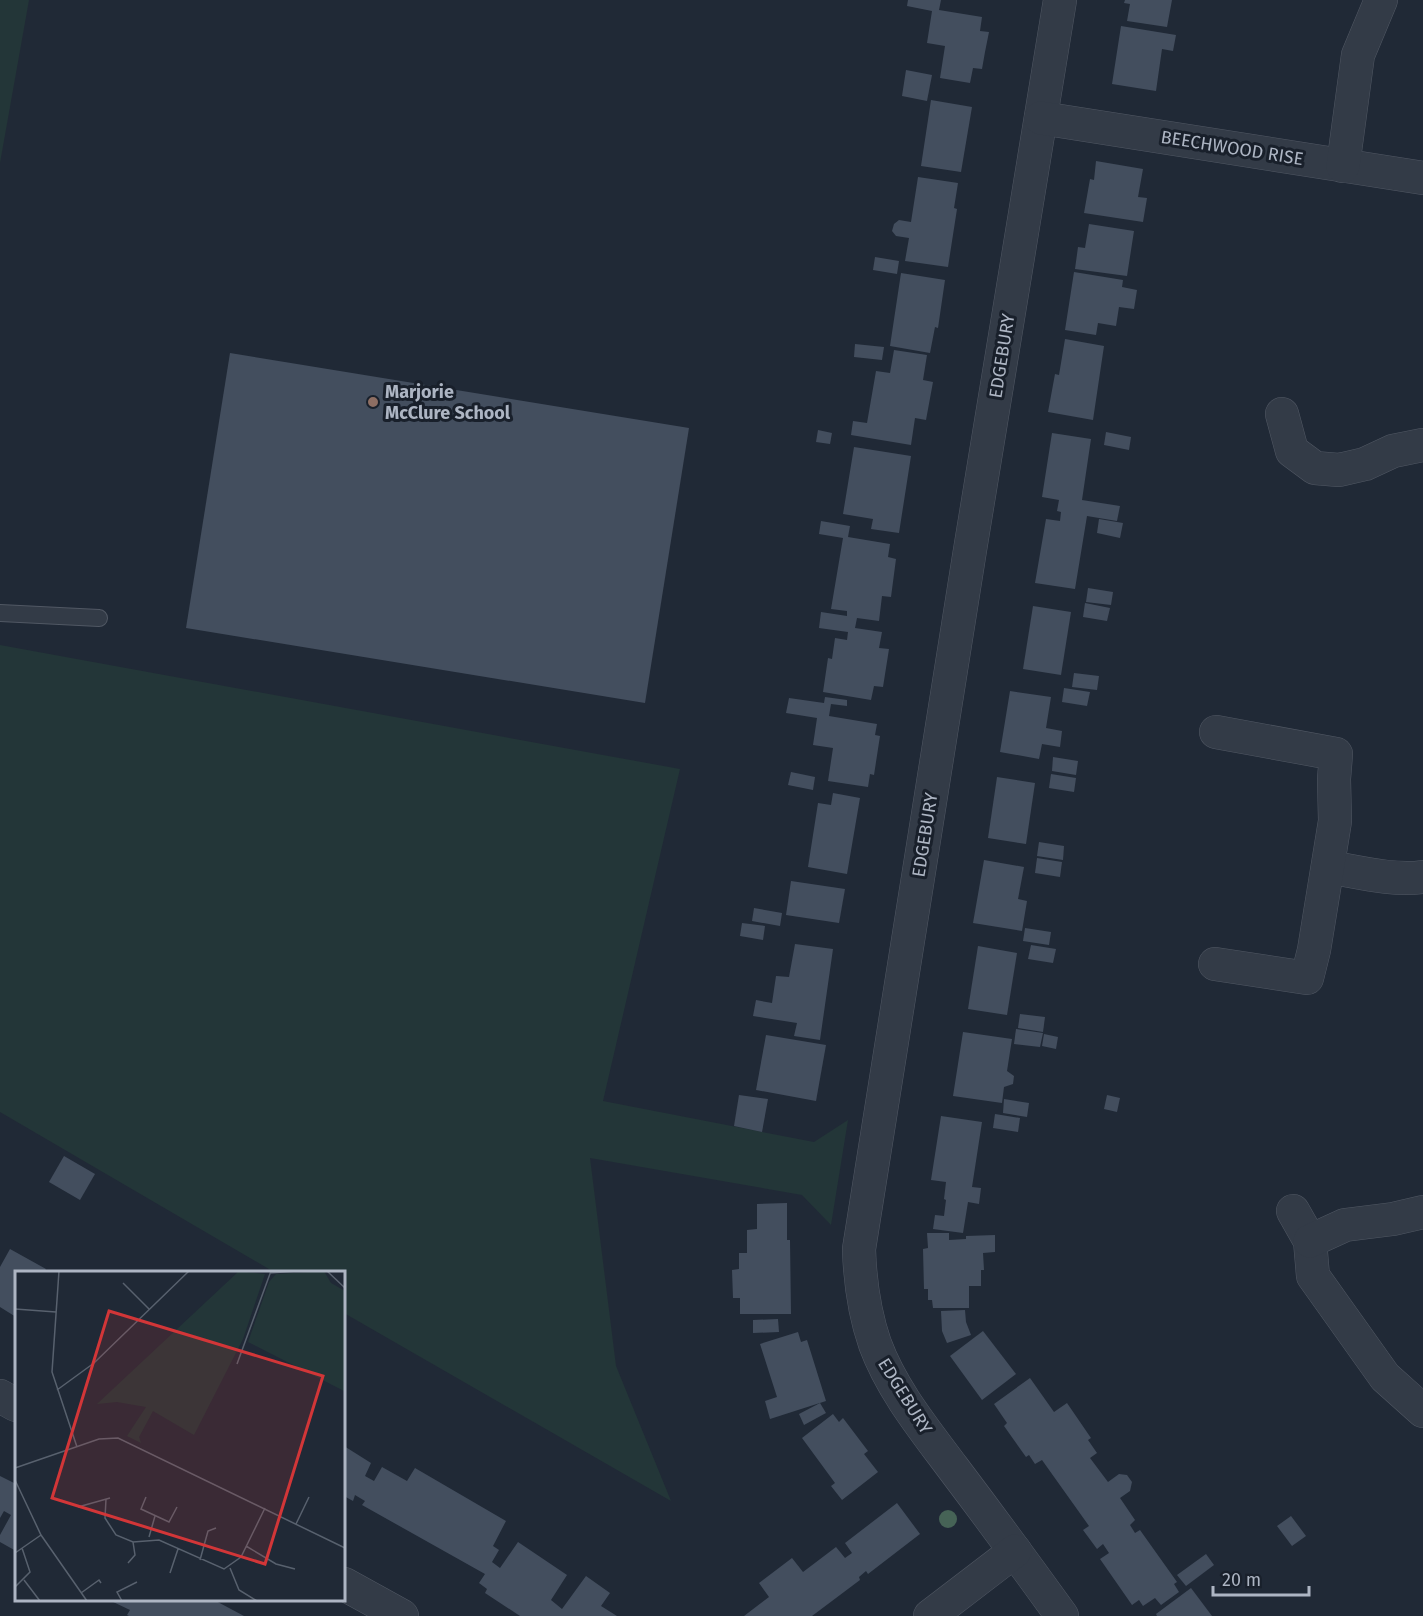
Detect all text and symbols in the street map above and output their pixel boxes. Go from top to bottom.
street label: BEECHWOOD RISE [1159,126,1305,170]
street label: EDGEBURY [984,312,1020,400]
place label: Marjorie McClure School [385,381,511,424]
marker: Marjorie McClure School [366,395,380,409]
street label: EDGEBURY [907,791,943,879]
inset map [15,1271,345,1601]
street label: EDGEBURY [873,1354,937,1438]
scale bar [1213,1559,1309,1597]
text: 20 m [1222,1569,1261,1591]

